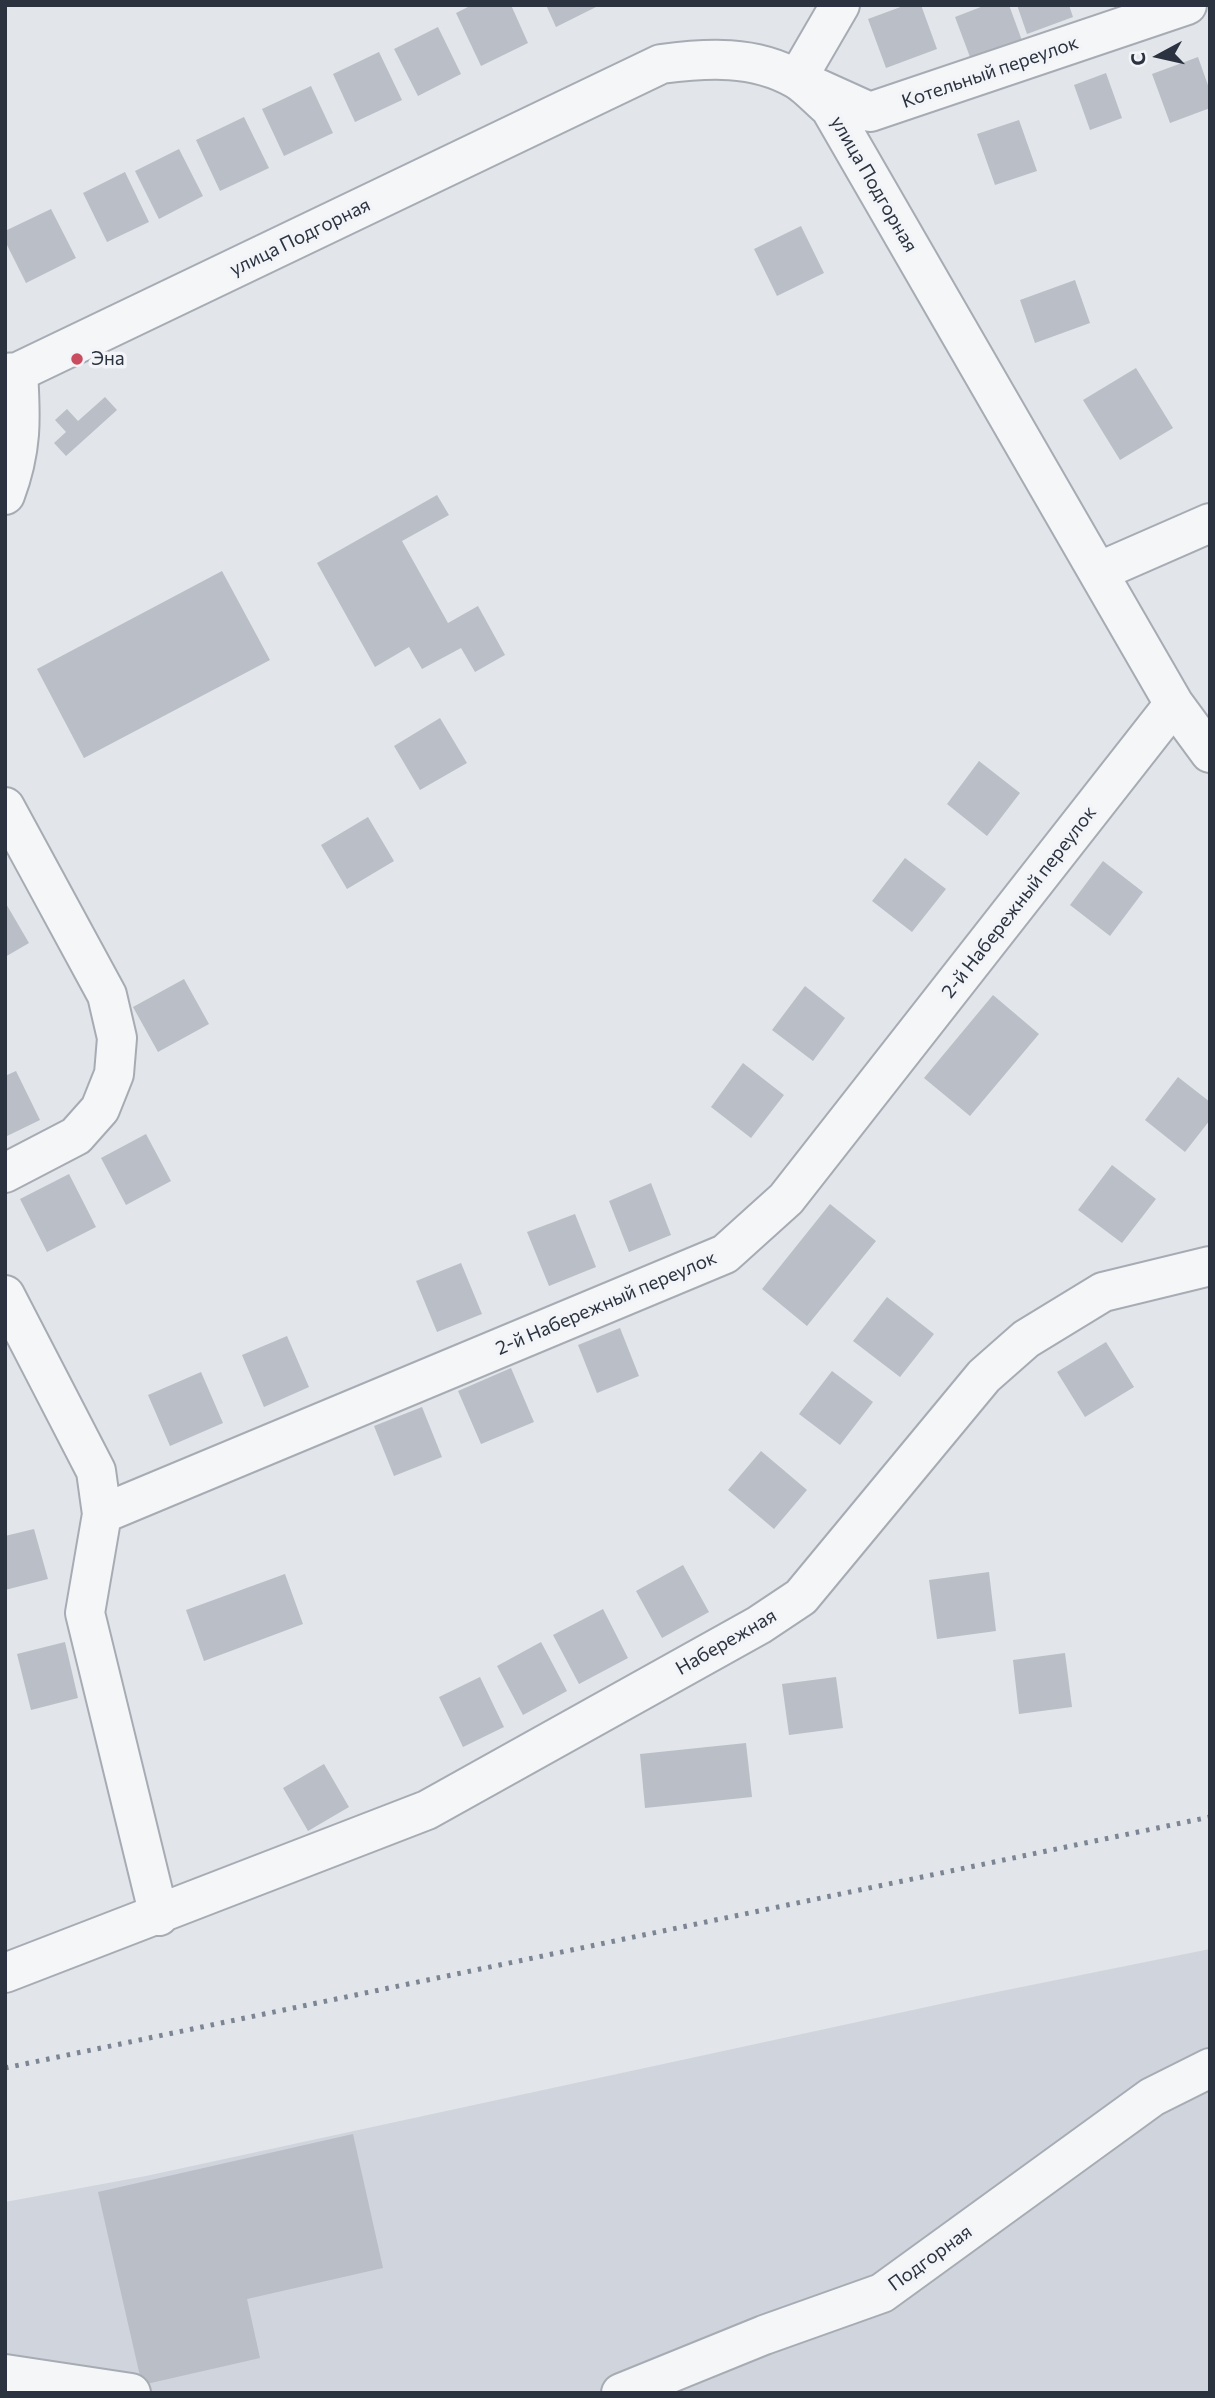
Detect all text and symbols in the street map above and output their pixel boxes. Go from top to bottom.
north arrow [1124,21,1194,91]
street label: Котельный переулок [899,31,1081,113]
text: С [1125,51,1150,67]
street label: улица Подгорная [826,112,922,256]
street label: улица Подгорная [226,193,374,281]
place label: Эна [91,348,125,370]
marker: Эна [69,351,85,367]
street label: 2-й Набережный переулок [937,801,1101,1003]
street label: 2-й Набережный переулок [492,1246,720,1360]
street label: Набережная [672,1604,780,1680]
street label: Подгорная [884,2220,976,2296]

